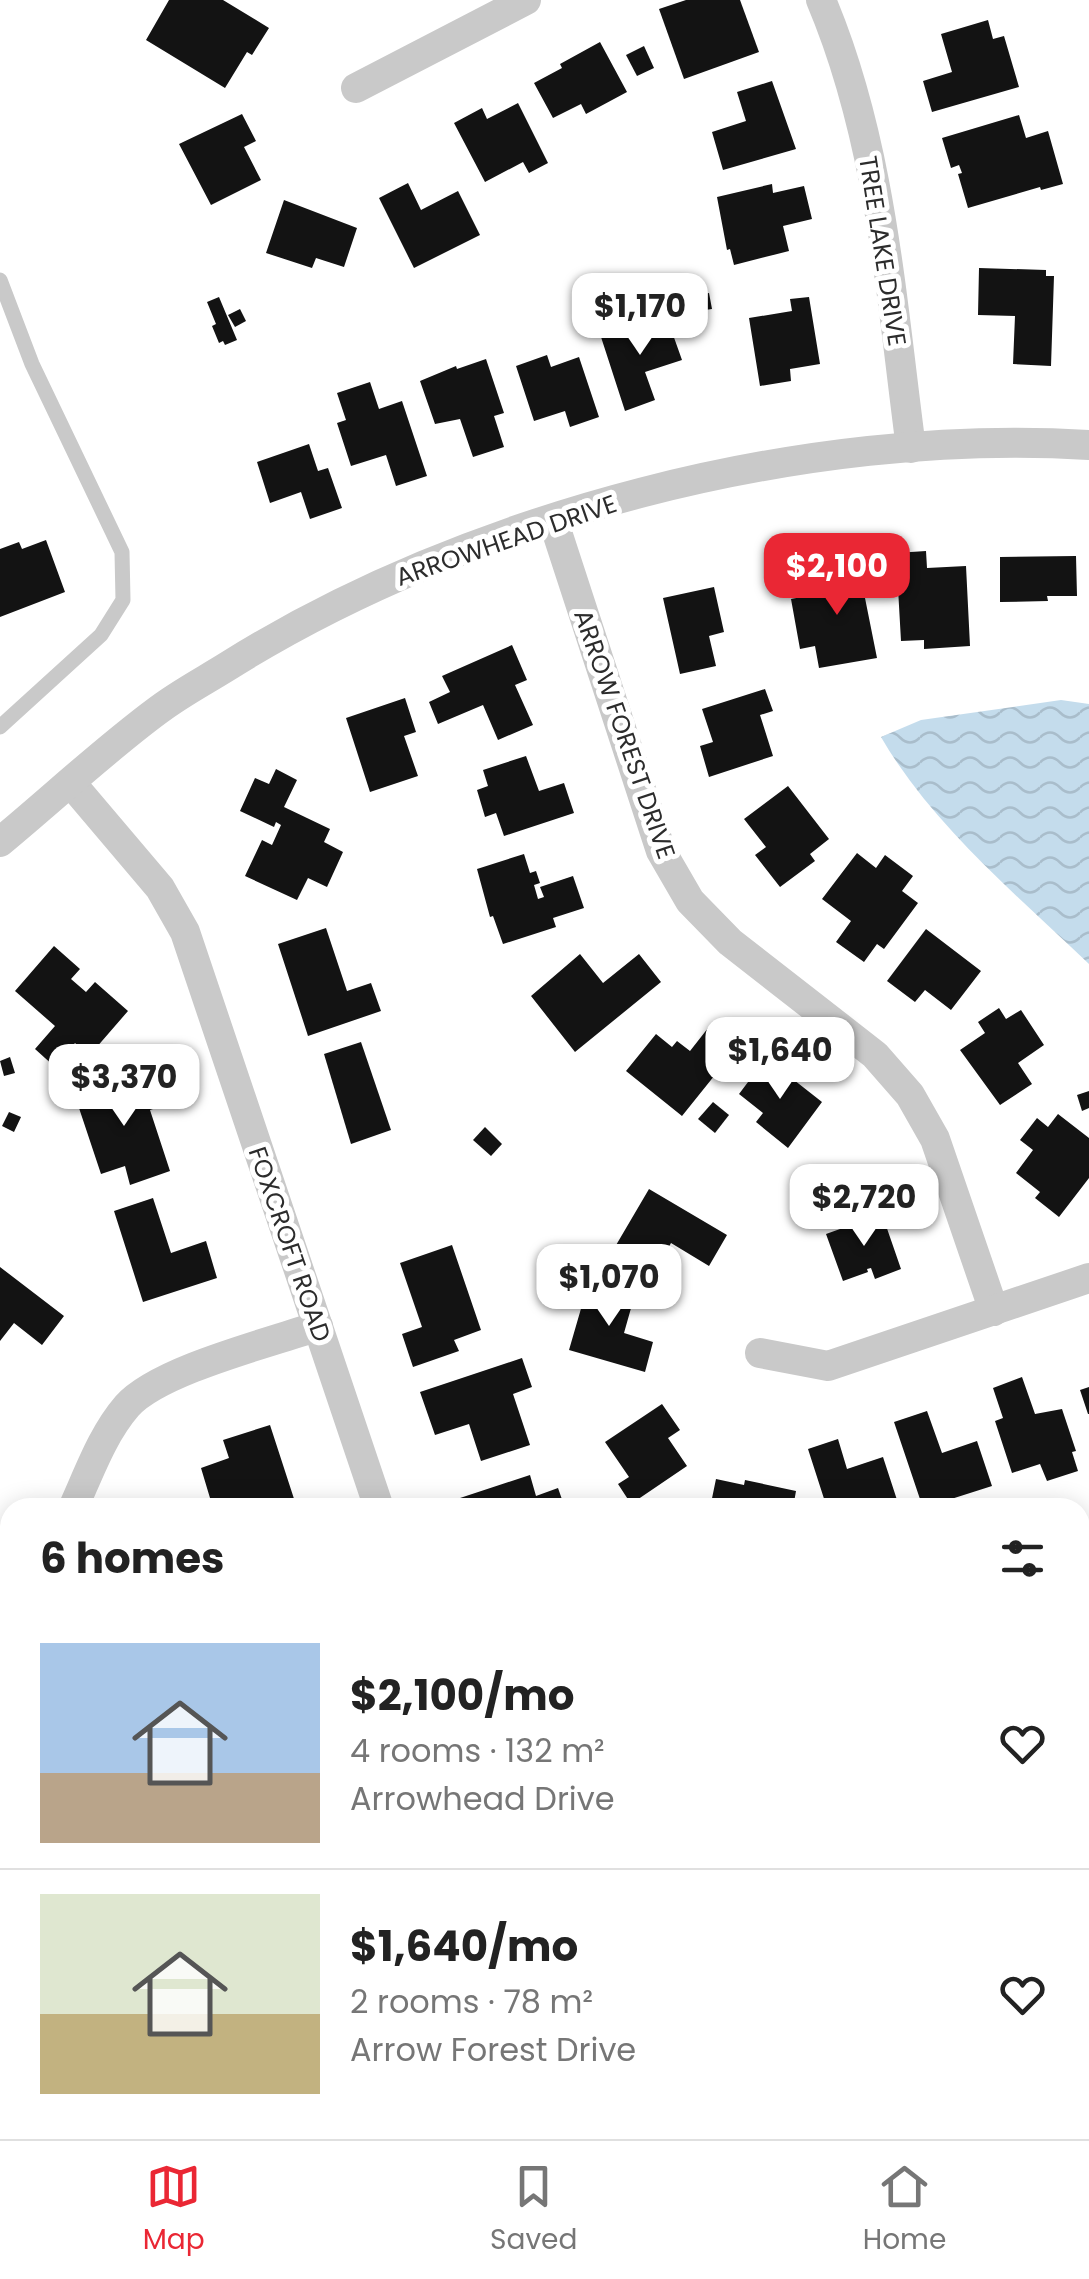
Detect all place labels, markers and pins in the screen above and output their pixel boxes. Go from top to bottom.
pin: $1,170 [559,273,721,358]
pin: $2,100 [756,533,918,618]
pin: $1,640 [699,1017,861,1102]
pin: $3,370 [43,1044,205,1129]
pin: $2,720 [783,1164,945,1249]
pin: $1,070 [528,1244,690,1329]

